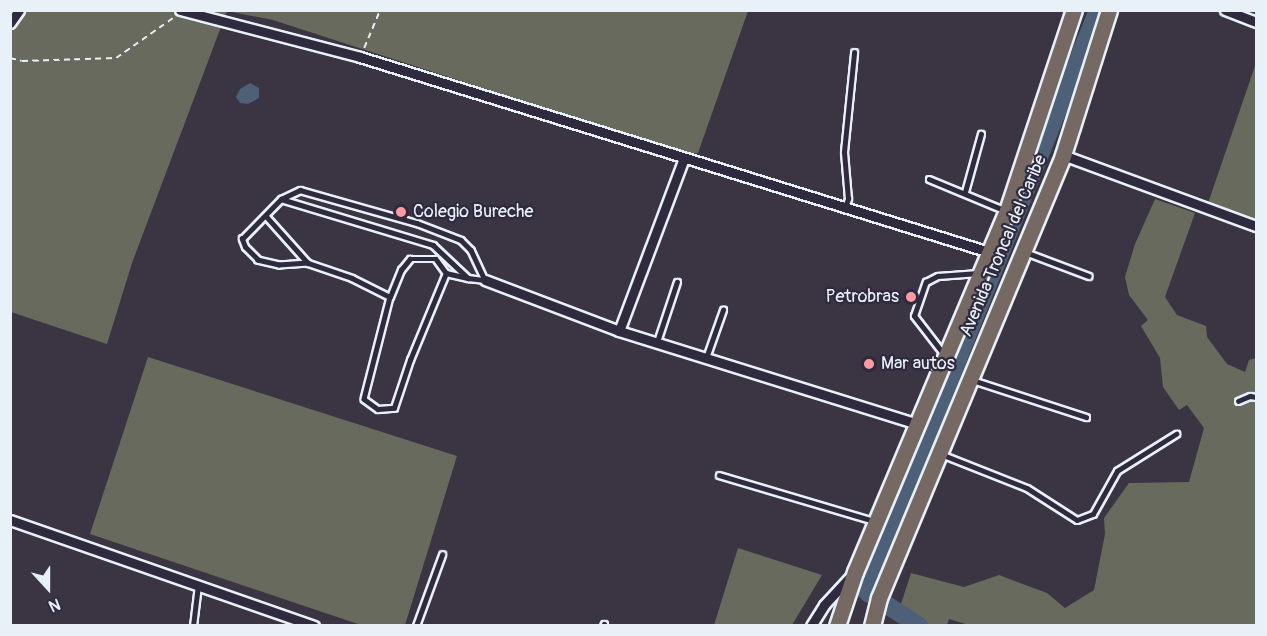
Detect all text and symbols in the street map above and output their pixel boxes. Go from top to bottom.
street label: Avenida Troncal del Caribe [956,152,1052,340]
place label: Colegio Bureche [413,201,533,223]
marker: Colegio Bureche [394,205,408,219]
place label: Petrobras [826,286,899,308]
marker: Petrobras [904,290,918,304]
place label: Mar autos [881,353,955,375]
marker: Mar autos [862,357,876,371]
north arrow [18,558,78,618]
text: N [46,594,63,616]

